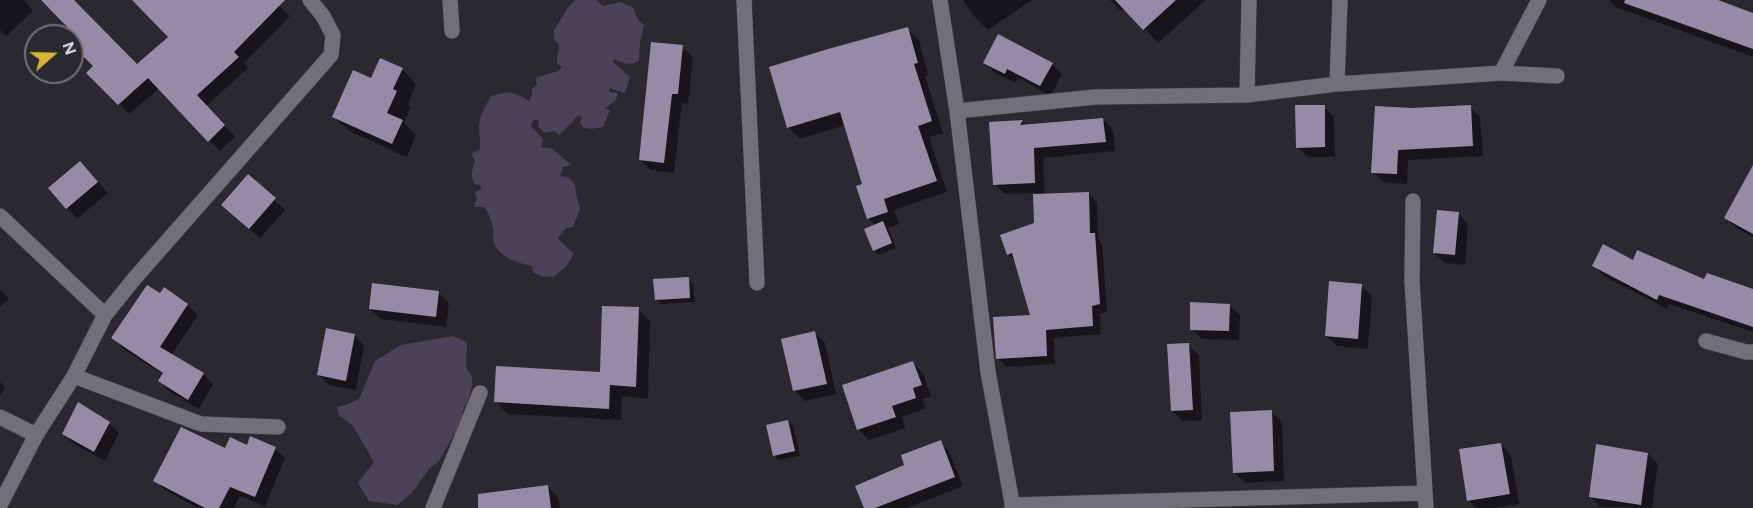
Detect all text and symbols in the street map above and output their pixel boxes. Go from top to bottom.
north arrow [24,24,84,84]
text: N [58,39,81,57]

